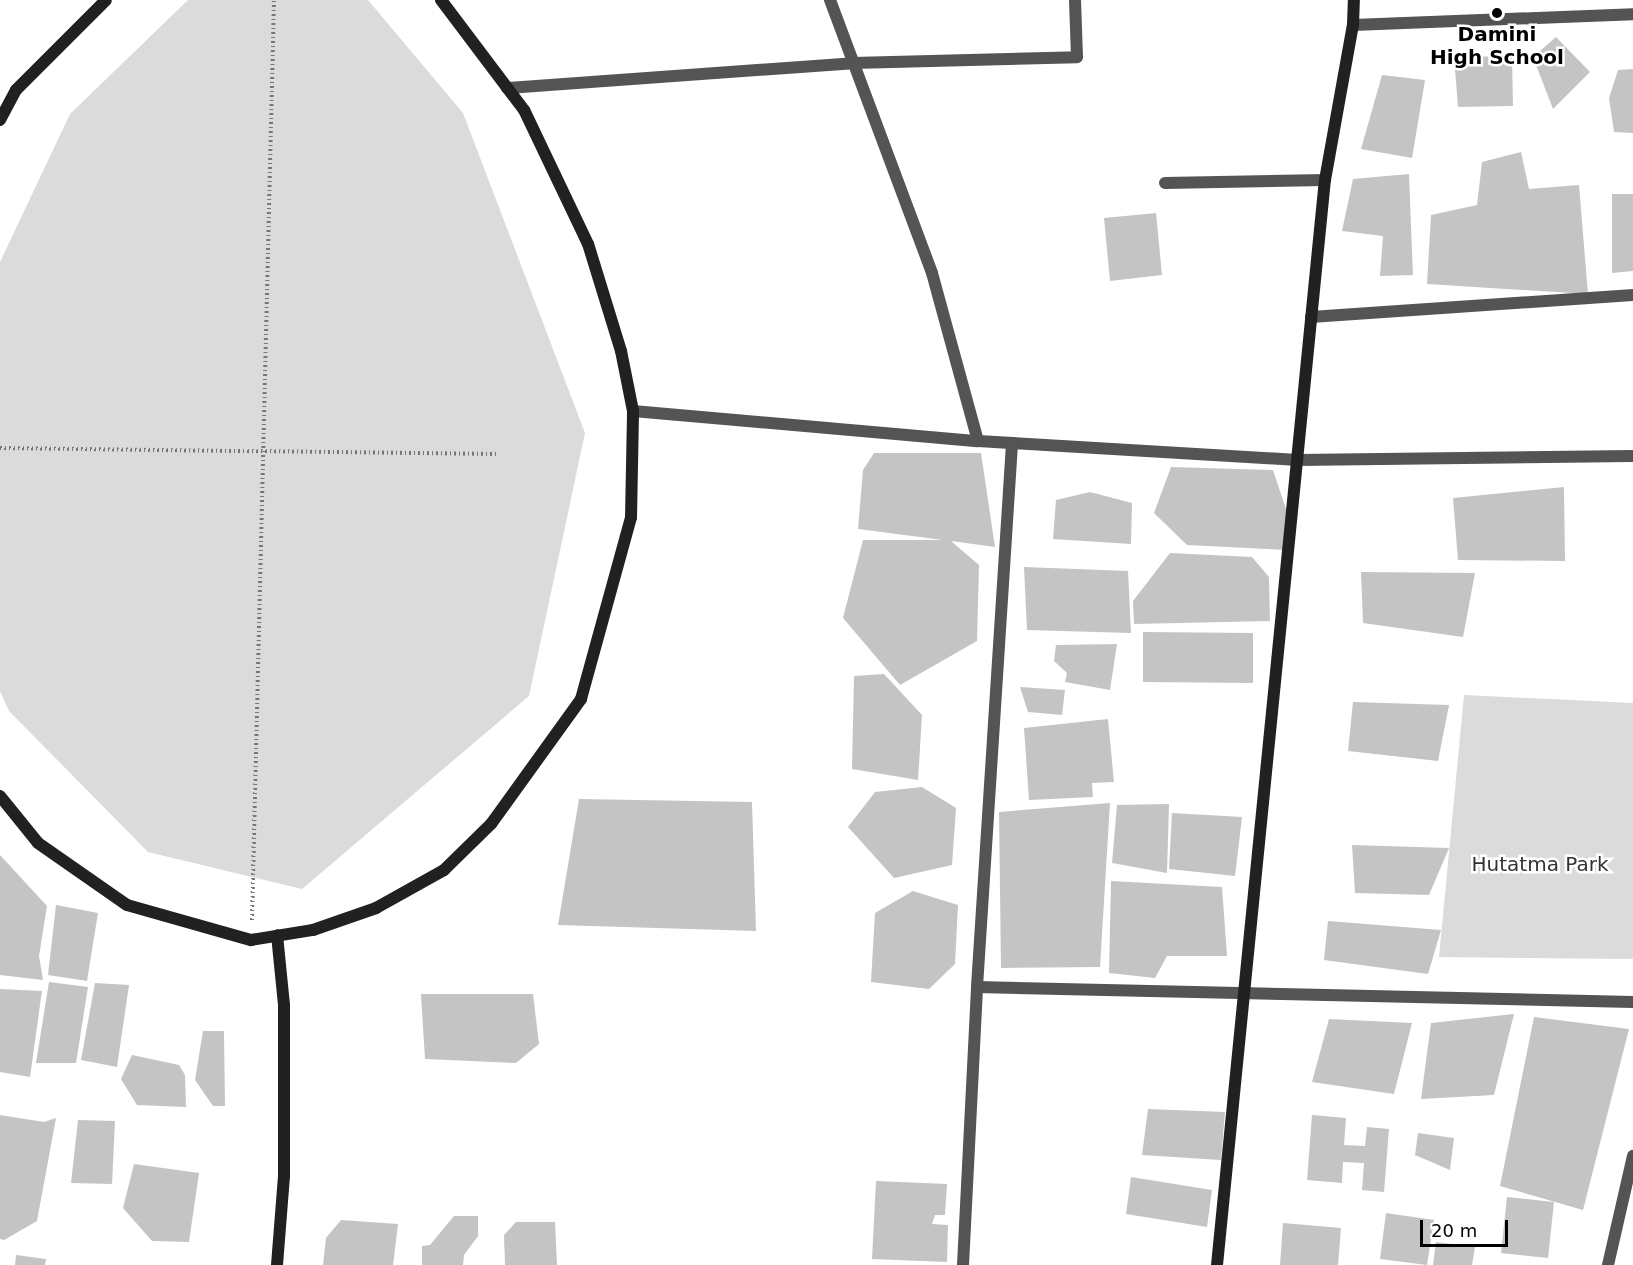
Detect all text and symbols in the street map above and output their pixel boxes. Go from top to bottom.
marker: Damini High School [1490,6,1504,20]
place label: Damini High School [1430,22,1564,69]
park label: Hutatma Park [1472,852,1608,876]
scale bar [1423,1208,1512,1246]
text: 20 m [1431,1220,1477,1241]

